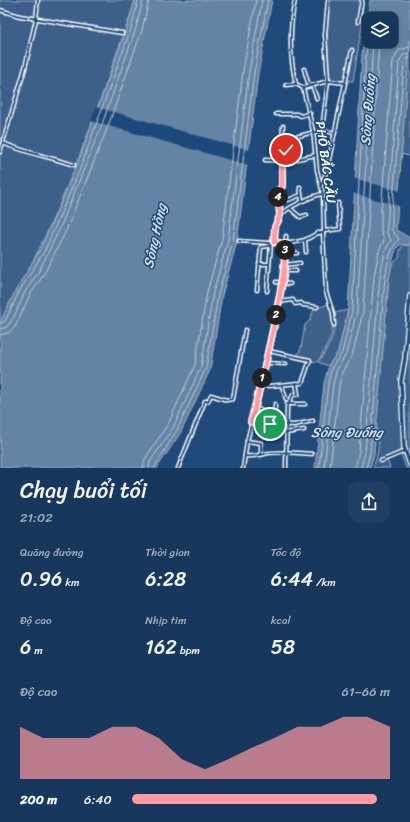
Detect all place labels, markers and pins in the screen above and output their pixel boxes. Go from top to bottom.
pin [269,133,303,167]
pin: 4 [268,187,288,207]
pin: 3 [275,240,295,260]
pin: 2 [266,305,286,325]
pin: 1 [252,368,272,388]
pin [253,407,287,441]

